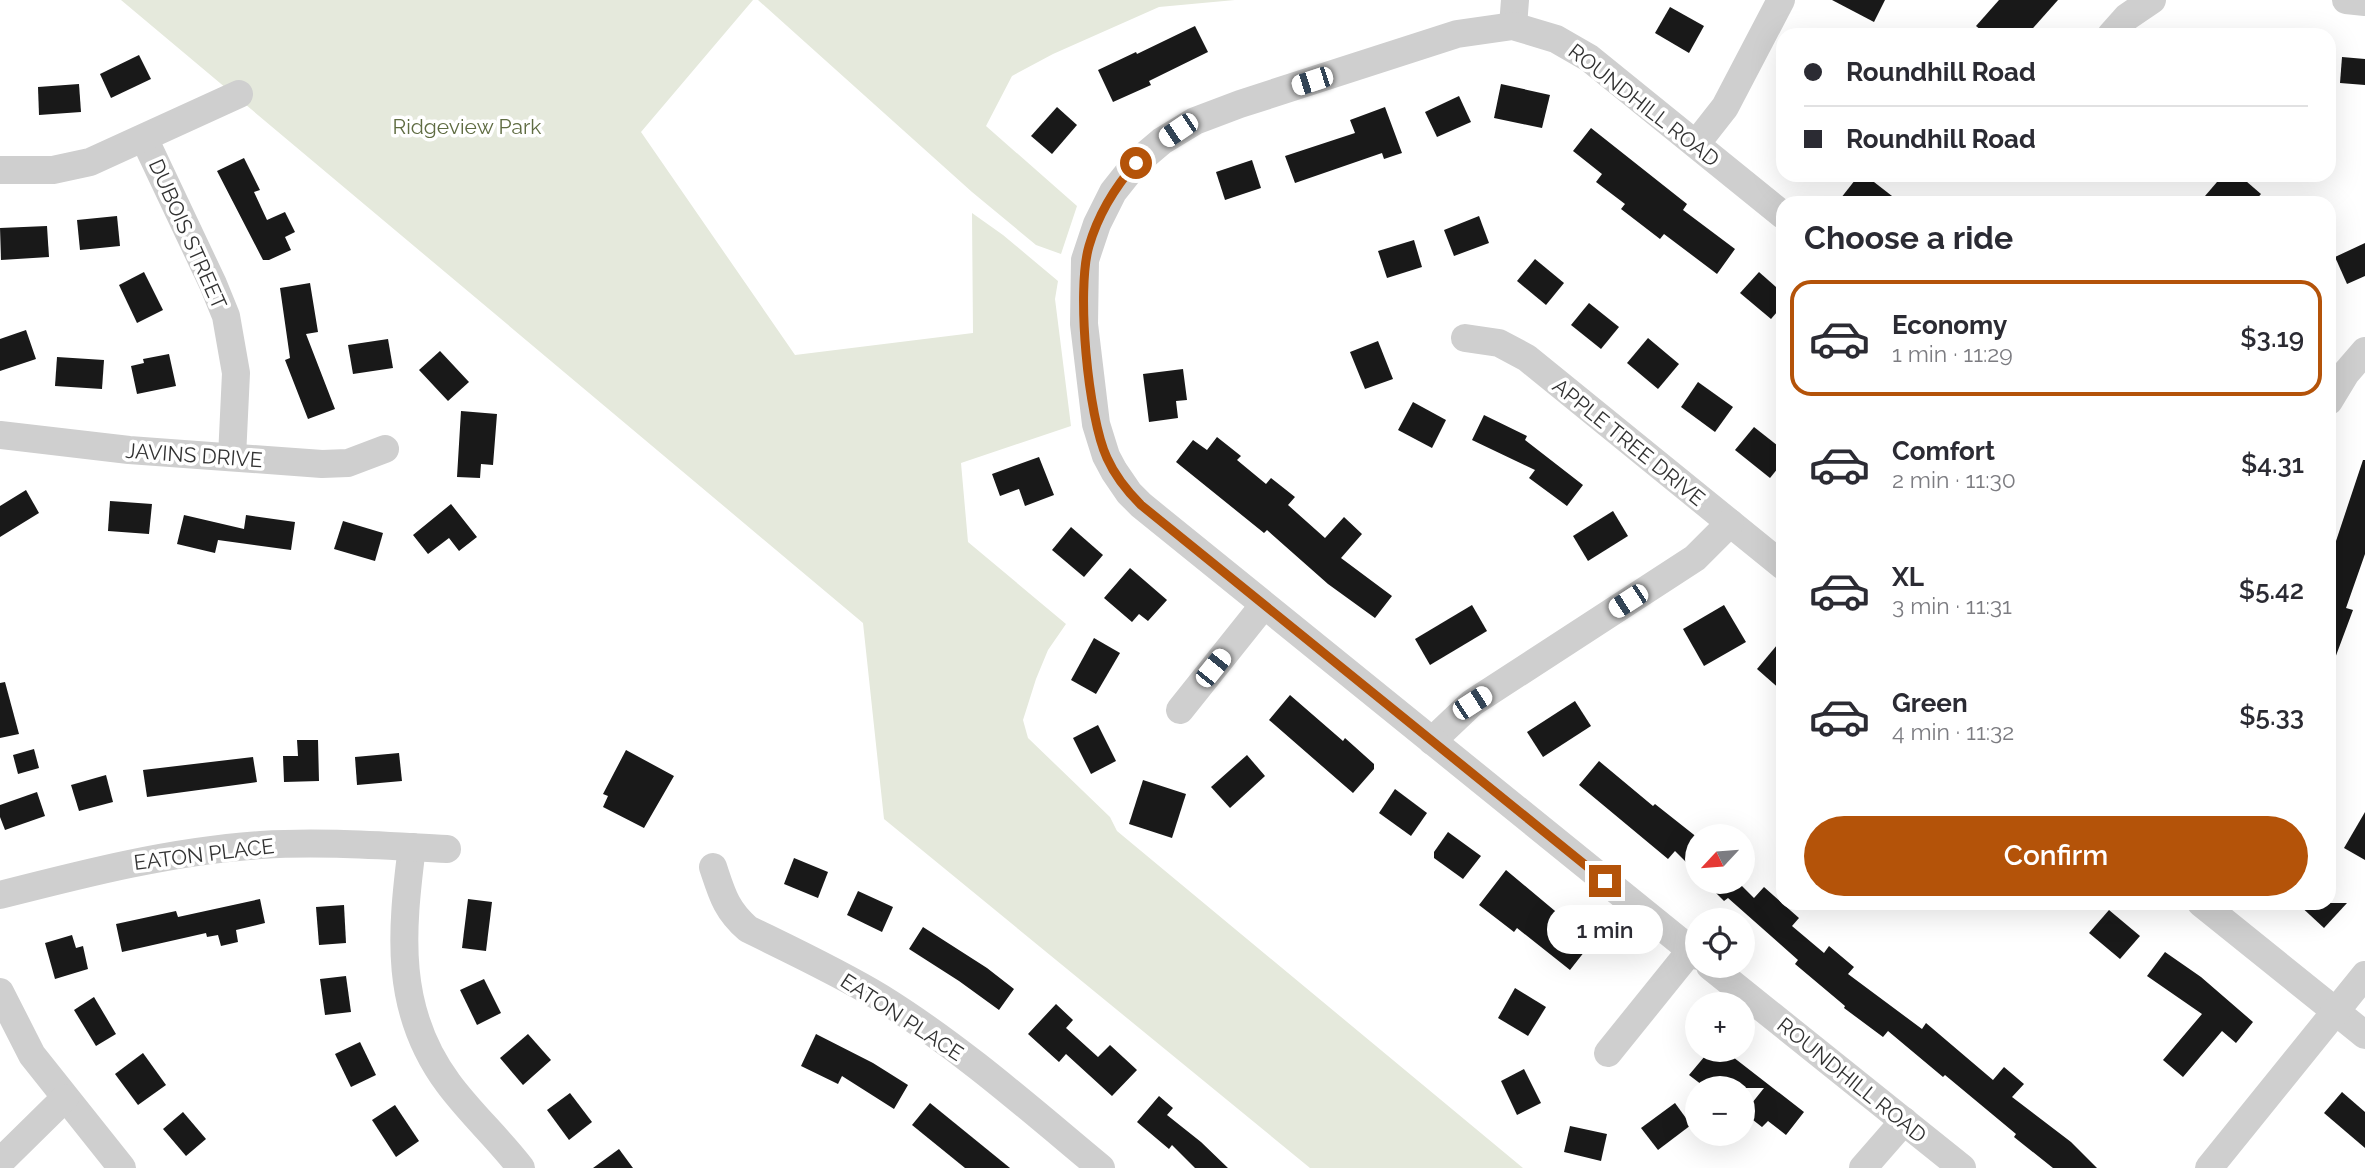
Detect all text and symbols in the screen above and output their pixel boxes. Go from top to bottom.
street label: ROUNDHILL ROAD [1564,38,1724,172]
text: Roundhill Road [1846,57,2036,87]
car [1289,65,1336,97]
car [1155,110,1202,150]
park label: Ridgeview Park [393,114,541,139]
text: Roundhill Road [1846,124,2036,154]
route start [1120,147,1152,179]
street label: DUBOIS STREET [144,155,232,313]
text: Choose a ride [1804,219,2013,256]
icon: car [1808,307,1871,370]
text: Economy [1892,310,2007,340]
text: $3.19 [2240,323,2304,353]
text: 1 min · 11:29 [1892,340,2013,367]
street label: APPLE TREE DRIVE [1548,373,1710,511]
icon: car [1808,433,1871,496]
text: Comfort [1892,436,1995,466]
street label: JAVINS DRIVE [125,438,263,472]
text: $4.31 [2241,449,2304,479]
text: 2 min · 11:30 [1892,466,2016,493]
icon: car [1808,559,1871,622]
text: XL [1892,562,1924,592]
text: $5.42 [2239,575,2304,605]
car [1605,581,1652,621]
text: 3 min · 11:31 [1892,592,2012,619]
car [1192,645,1235,691]
car [1449,683,1496,723]
icon: car [1808,685,1871,748]
text: Green [1892,688,1968,718]
text: $5.33 [2239,701,2304,731]
text: 4 min · 11:32 [1892,718,2014,745]
button: Confirm [1804,816,2308,896]
north arrow [1685,824,1755,894]
map controls [1685,824,1755,1146]
street label: EATON PLACE [132,833,276,875]
route end [1589,865,1621,897]
callout: 1 min [1547,906,1663,954]
button: locate [1685,908,1755,978]
text: 1 min [1576,916,1634,943]
street label: EATON PLACE [836,968,968,1066]
button: + [1685,992,1755,1062]
street label: ROUNDHILL ROAD [1772,1012,1932,1148]
button: − [1685,1076,1755,1146]

